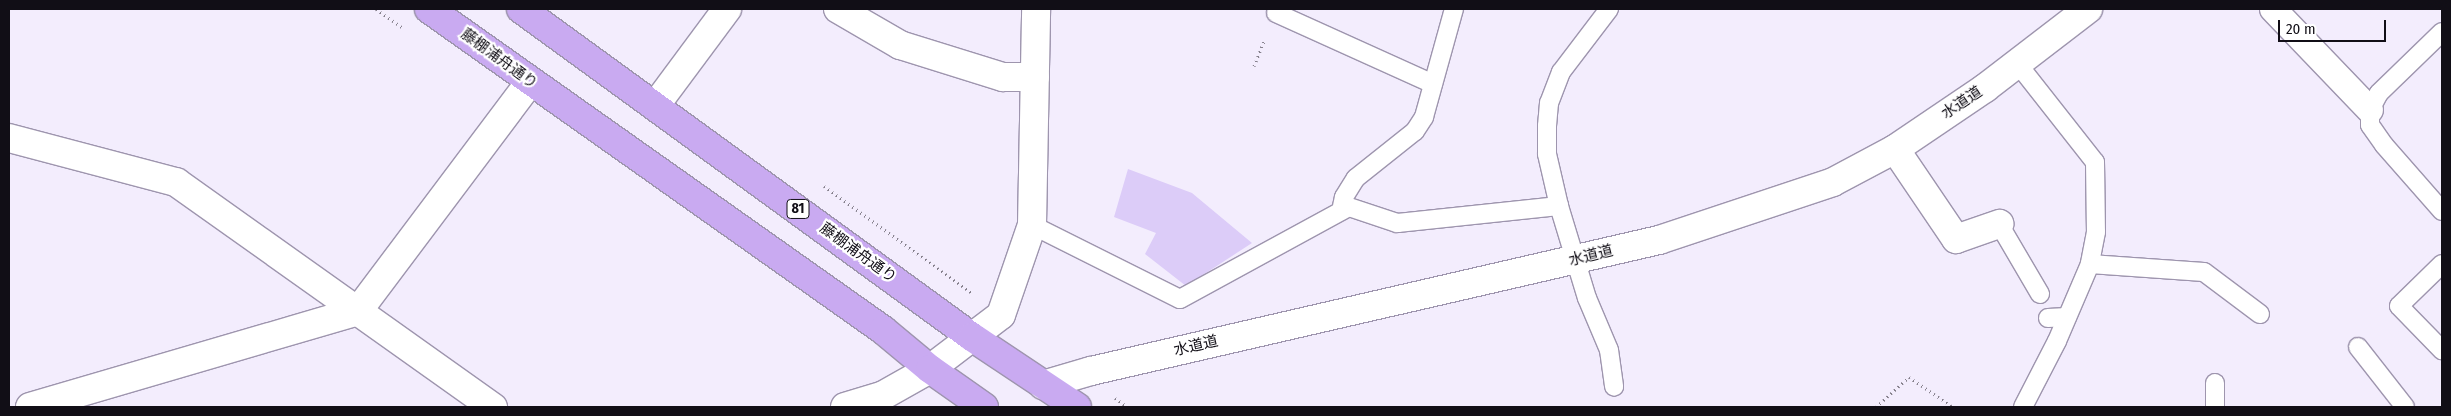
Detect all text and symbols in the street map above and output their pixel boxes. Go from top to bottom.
scale bar [2281,10,2388,42]
text: 20 m [2286,20,2316,38]
street label: 藤棚浦舟通り [457,25,541,93]
street label: 水道道 [1938,83,1986,123]
road number: 81 [786,198,810,220]
street label: 藤棚浦舟通り [816,219,900,287]
street label: 水道道 [1567,242,1615,270]
street label: 水道道 [1172,332,1220,360]

